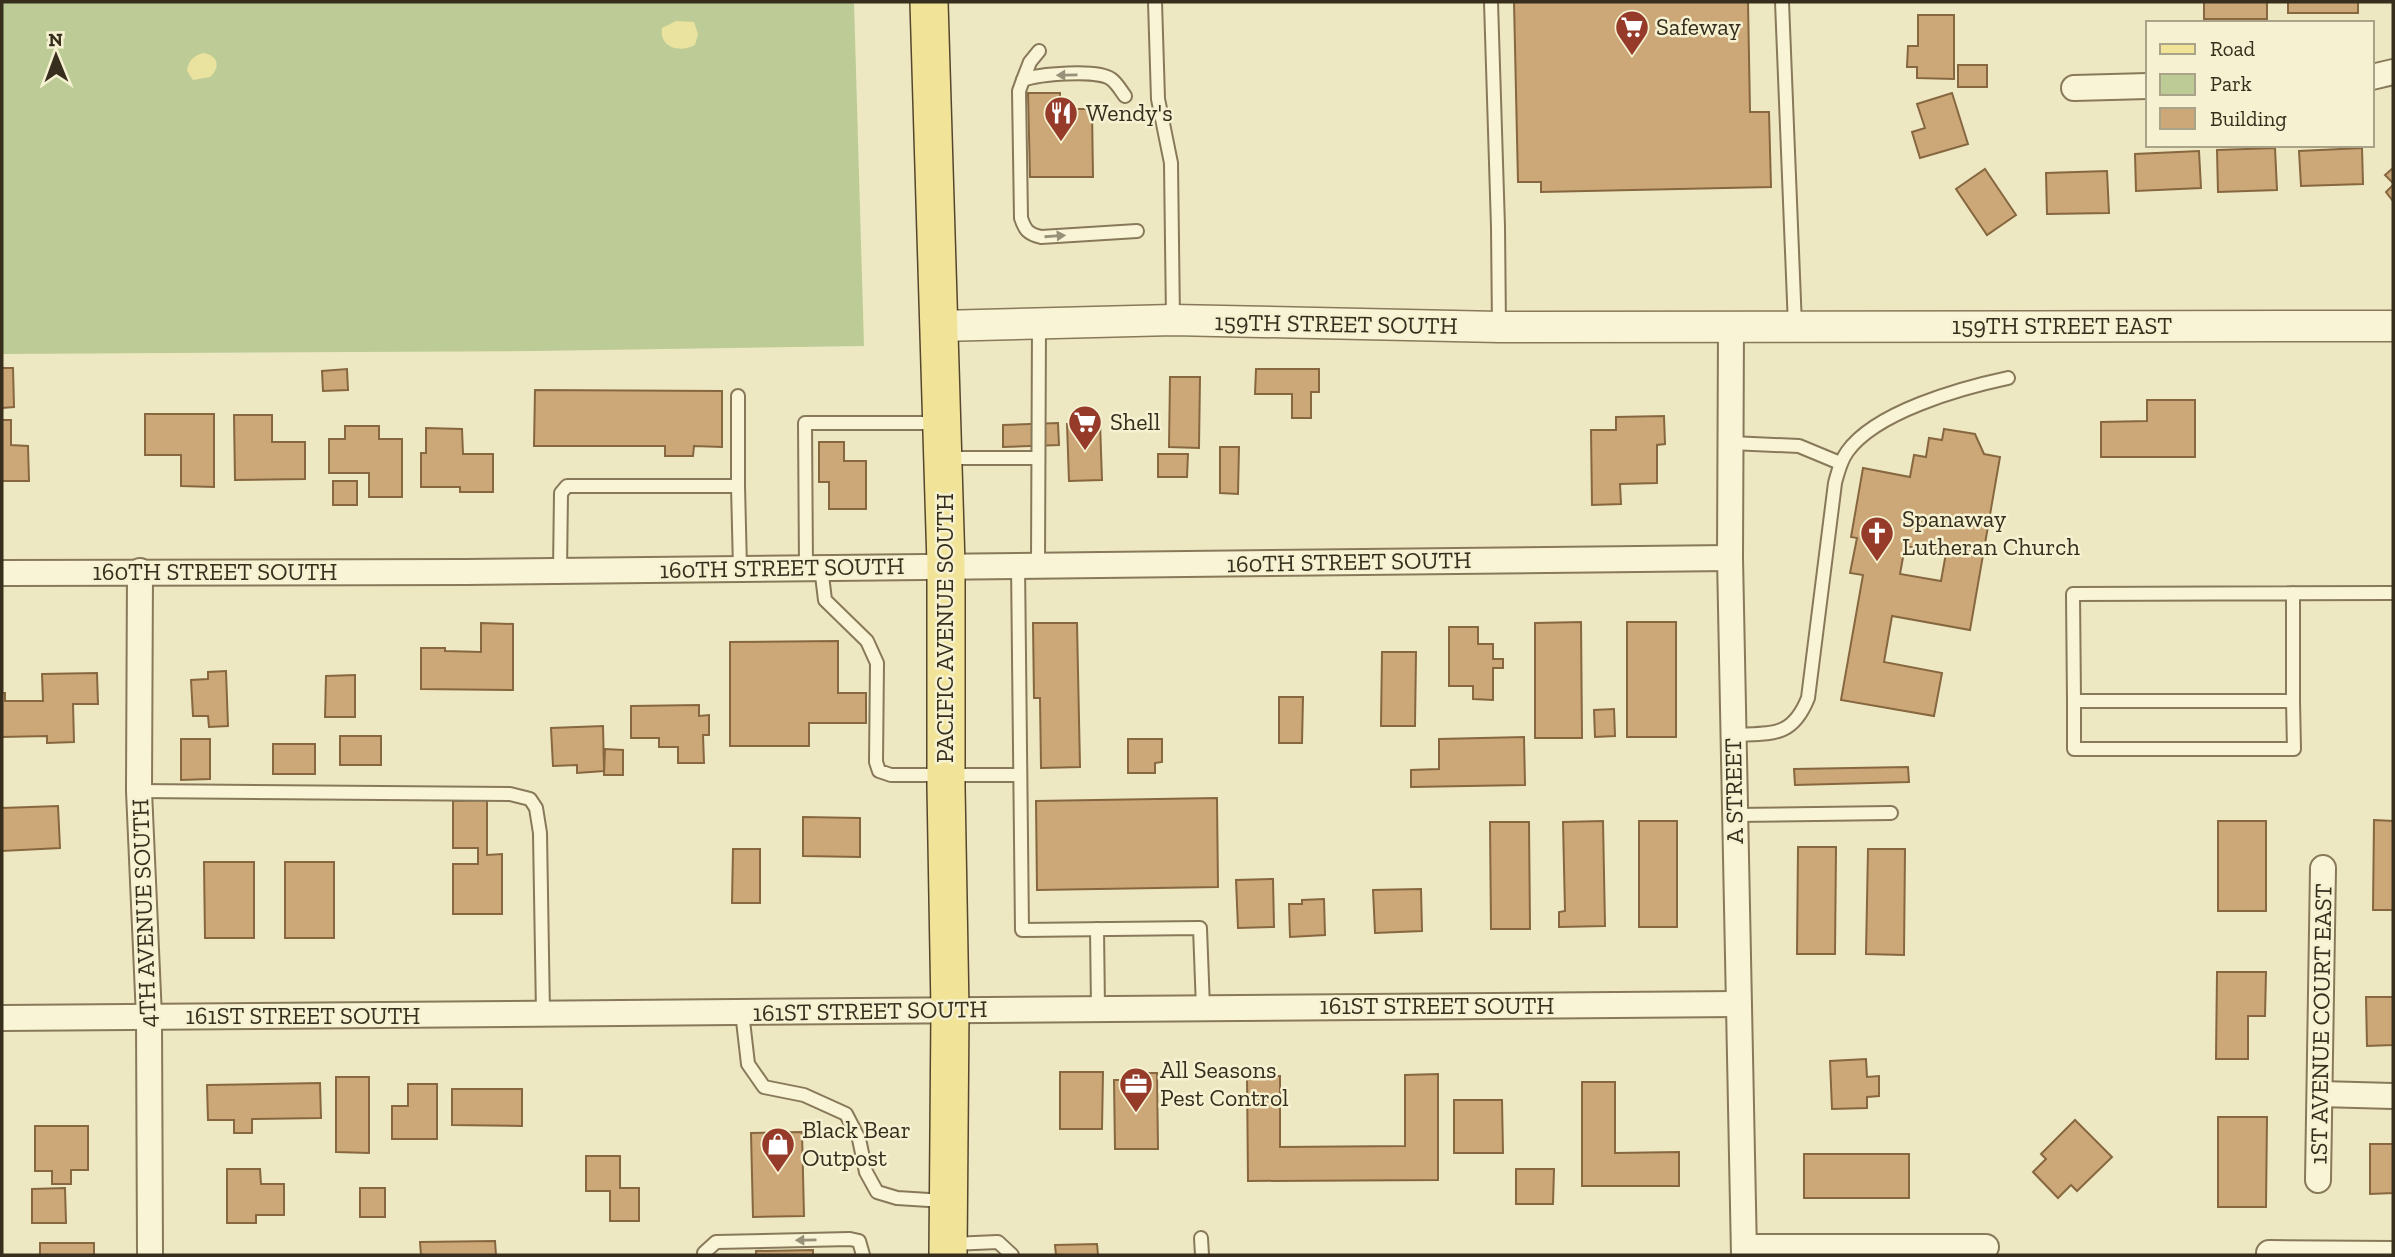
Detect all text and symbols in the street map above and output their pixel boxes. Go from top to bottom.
supermarket icon: Safeway [1613,8,1651,57]
place label: Safeway [1656,12,1741,41]
north arrow [21,21,91,91]
legend [2146,21,2374,147]
text: N [48,28,63,51]
text: Road [2210,36,2256,61]
one-way arrow [1055,69,1077,81]
text: Park [2210,71,2252,96]
restaurant icon: Wendy's [1042,94,1080,143]
place label: Wendy's [1086,98,1173,127]
text: Building [2210,106,2287,131]
one-way arrow [1045,230,1067,241]
street label: 159TH STREET SOUTH [1214,307,1458,340]
street label: 159TH STREET EAST [1952,311,2172,340]
supermarket icon: Shell [1066,403,1104,452]
place label: Shell [1110,407,1160,436]
street label: PACIFIC AVENUE SOUTH [930,493,959,763]
place label: Spanaway Lutheran Church [1902,504,2080,561]
church icon: Spanaway Lutheran Church [1858,514,1896,563]
street label: 160TH STREET SOUTH [1226,545,1472,578]
street label: 160TH STREET SOUTH [659,551,905,584]
street label: 160TH STREET SOUTH [93,557,337,586]
street label: A STREET [1718,738,1749,844]
street label: 4TH AVENUE SOUTH [125,798,162,1028]
street label: 1ST AVENUE COURT EAST [2304,883,2337,1165]
street label: 161ST STREET SOUTH [1320,991,1554,1020]
street label: 161ST STREET SOUTH [752,994,988,1027]
street label: 161ST STREET SOUTH [186,1001,420,1030]
place label: All Seasons Pest Control [1160,1055,1289,1112]
office icon: All Seasons Pest Control [1117,1065,1155,1114]
place label: Black Bear Outpost [802,1115,911,1172]
shop icon: Black Bear Outpost [759,1125,797,1174]
one-way arrow [795,1234,817,1246]

